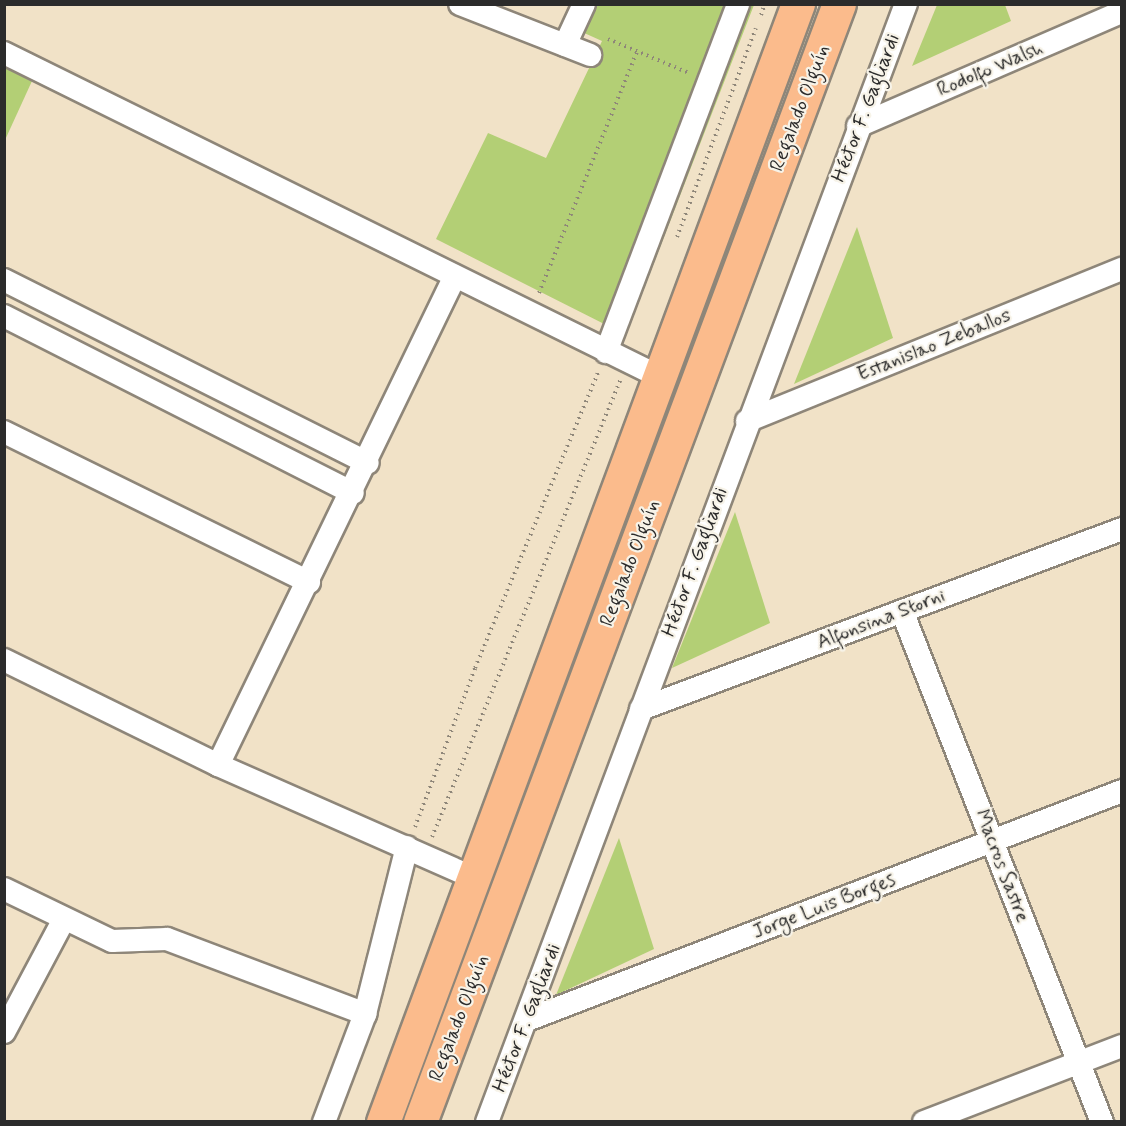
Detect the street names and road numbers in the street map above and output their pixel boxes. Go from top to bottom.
street label: Héctor F. Gagliardi [827,31,905,185]
street label: Rodolfo Walsh [933,36,1047,102]
street label: Regalado Olguín [765,43,835,173]
street label: Estanislao Zeballos [855,304,1013,386]
street label: Héctor F. Gagliardi [657,484,733,640]
street label: Regalado Olguín [595,498,665,628]
street label: Alfonsina Storni [813,583,949,655]
street label: Macros Sastre [969,806,1035,926]
street label: Jorge Luis Borges [750,868,898,944]
street label: Héctor F. Gagliardi [488,941,566,1095]
street label: Regalado Olguín [424,953,494,1083]

